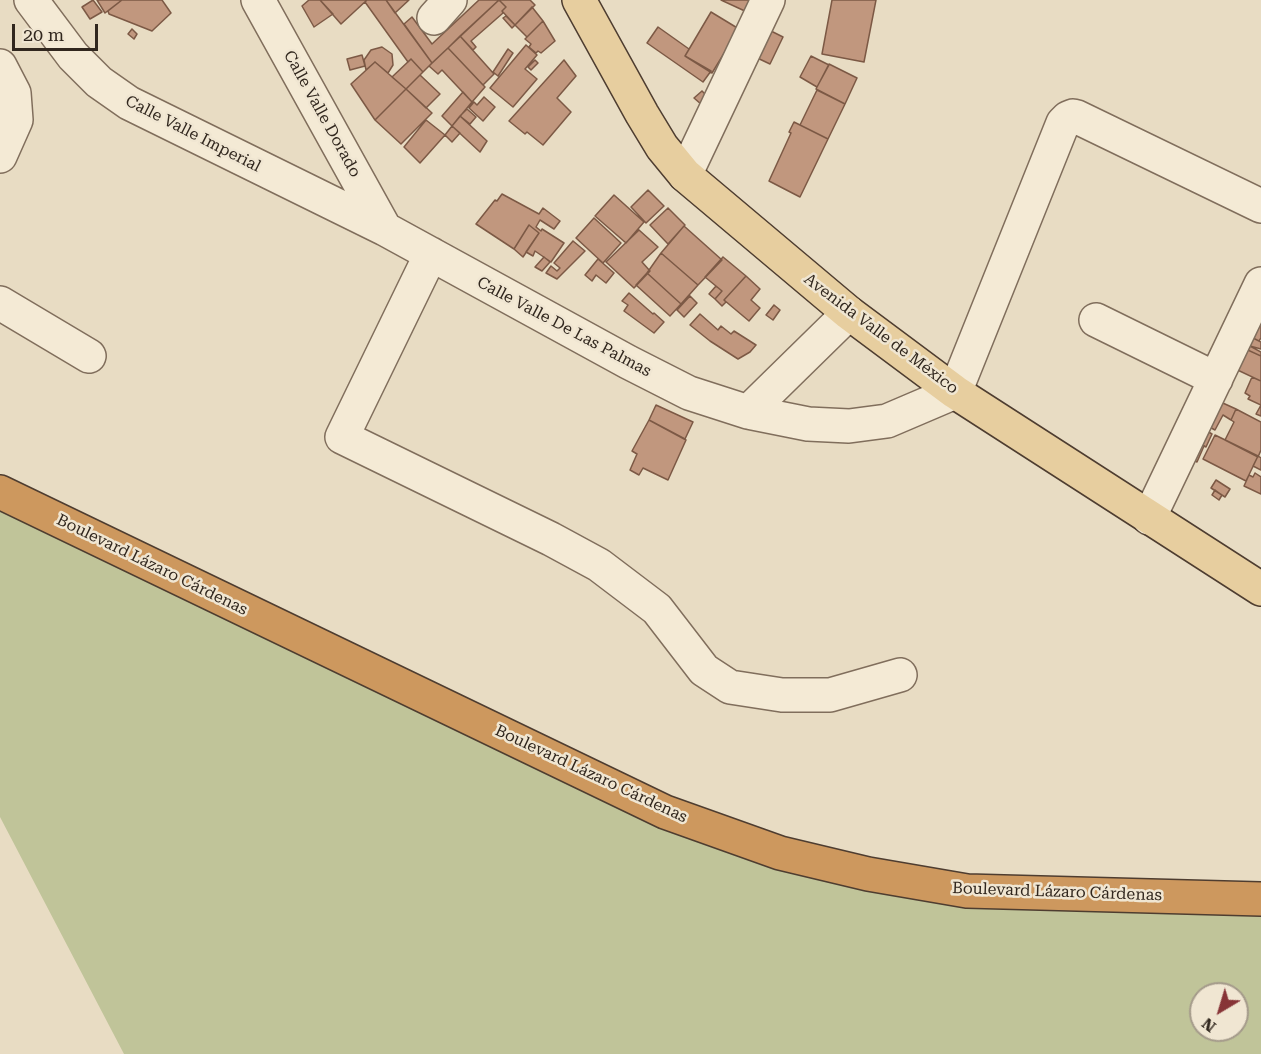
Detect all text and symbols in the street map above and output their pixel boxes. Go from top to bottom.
scale bar [15,12,100,50]
text: 20 m [23,24,64,45]
street label: Calle Valle Dorado [279,47,365,181]
street label: Calle Valle Imperial [122,92,264,176]
street label: Avenida Valle de México [800,270,962,398]
street label: Calle Valle De Las Palmas [474,273,654,381]
street label: Boulevard Lázaro Cárdenas [53,510,251,620]
street label: Boulevard Lázaro Cárdenas [492,721,690,827]
street label: Boulevard Lázaro Cárdenas [952,879,1162,905]
north arrow [1189,982,1249,1042]
text: N [1198,1014,1220,1036]

